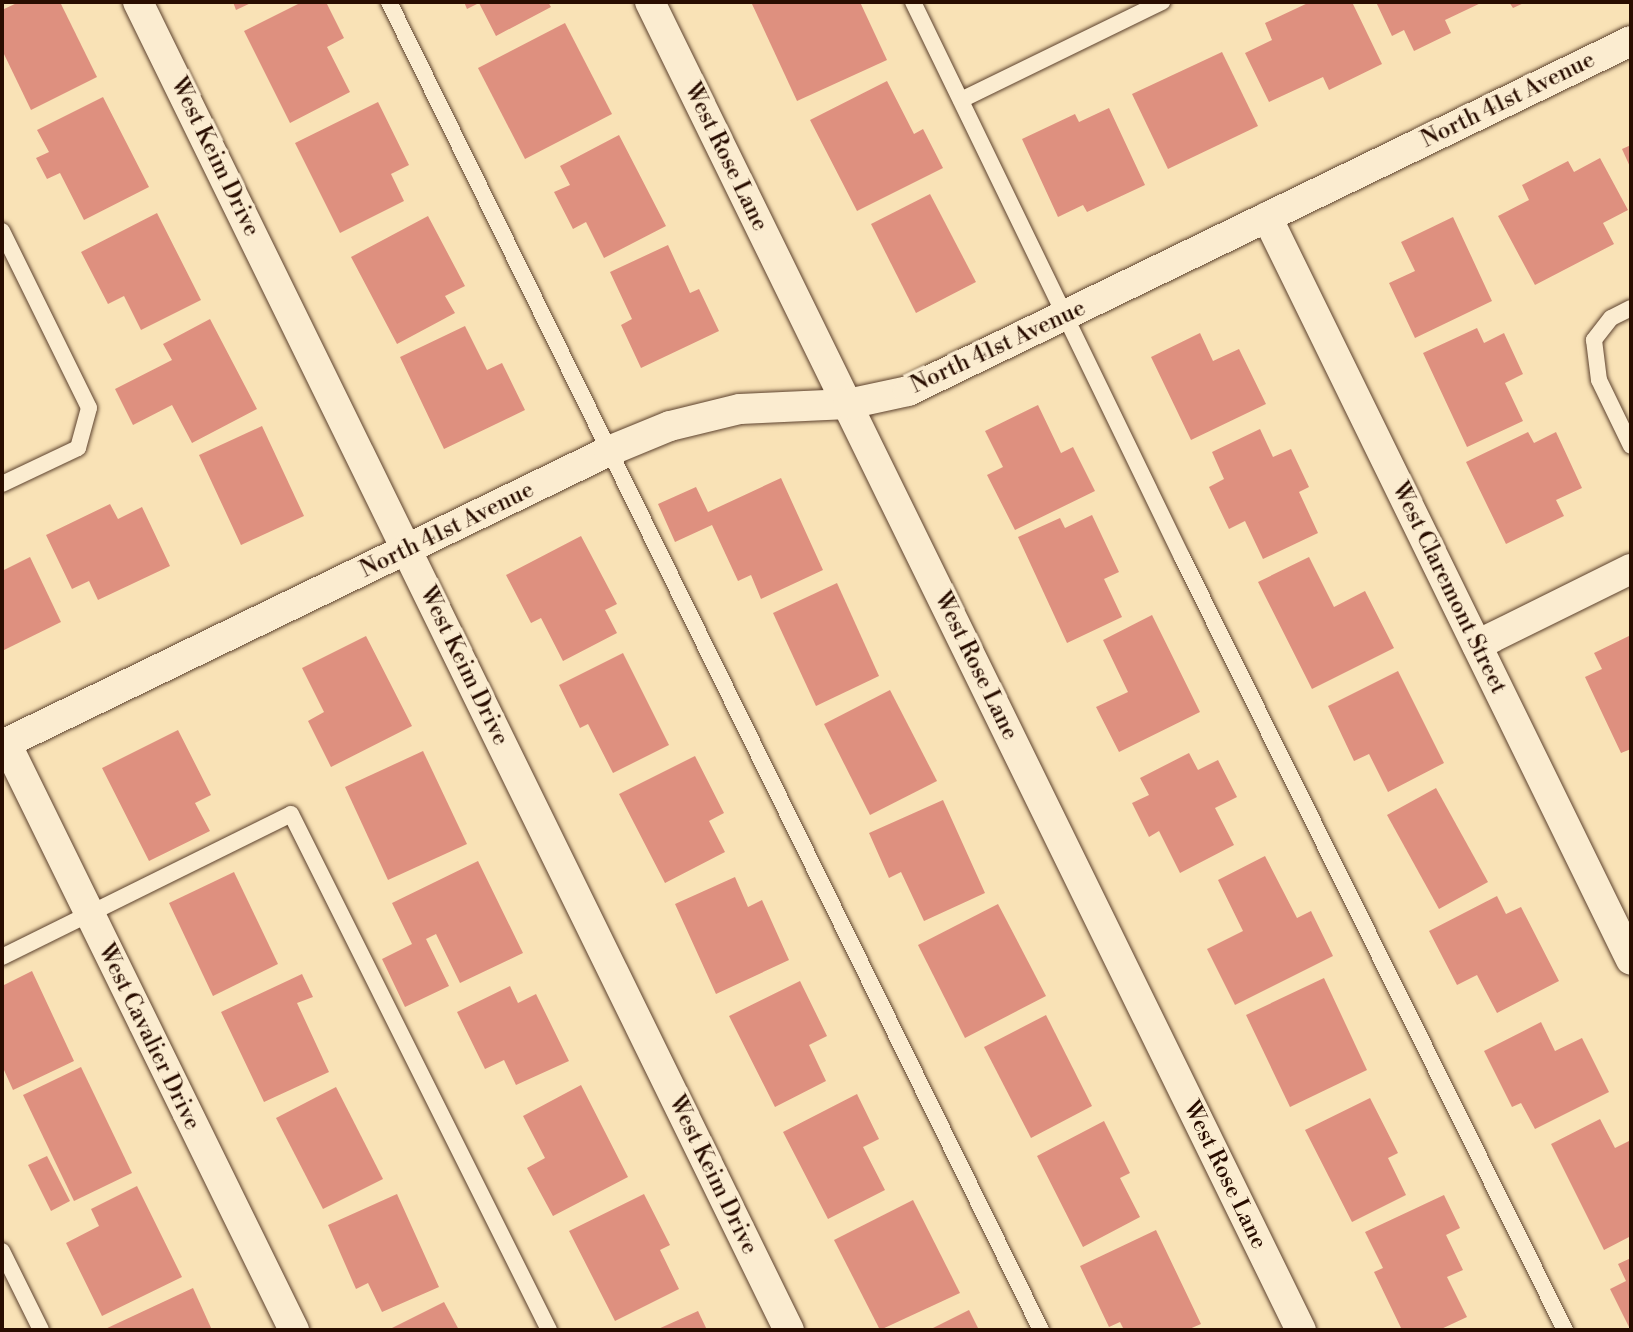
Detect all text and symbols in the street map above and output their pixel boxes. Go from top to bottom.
street label: North 41st Avenue [1417,46,1599,154]
street label: West Keim Drive [165,73,265,241]
street label: West Rose Lane [678,78,774,236]
street label: North 41st Avenue [906,294,1090,400]
street label: North 41st Avenue [356,476,538,584]
street label: West Claremont Street [1386,478,1512,698]
street label: West Keim Drive [414,582,514,750]
street label: West Rose Lane [928,587,1024,745]
street label: West Cavalier Drive [92,939,206,1135]
street label: West Keim Drive [663,1091,763,1259]
street label: West Rose Lane [1177,1096,1273,1254]

